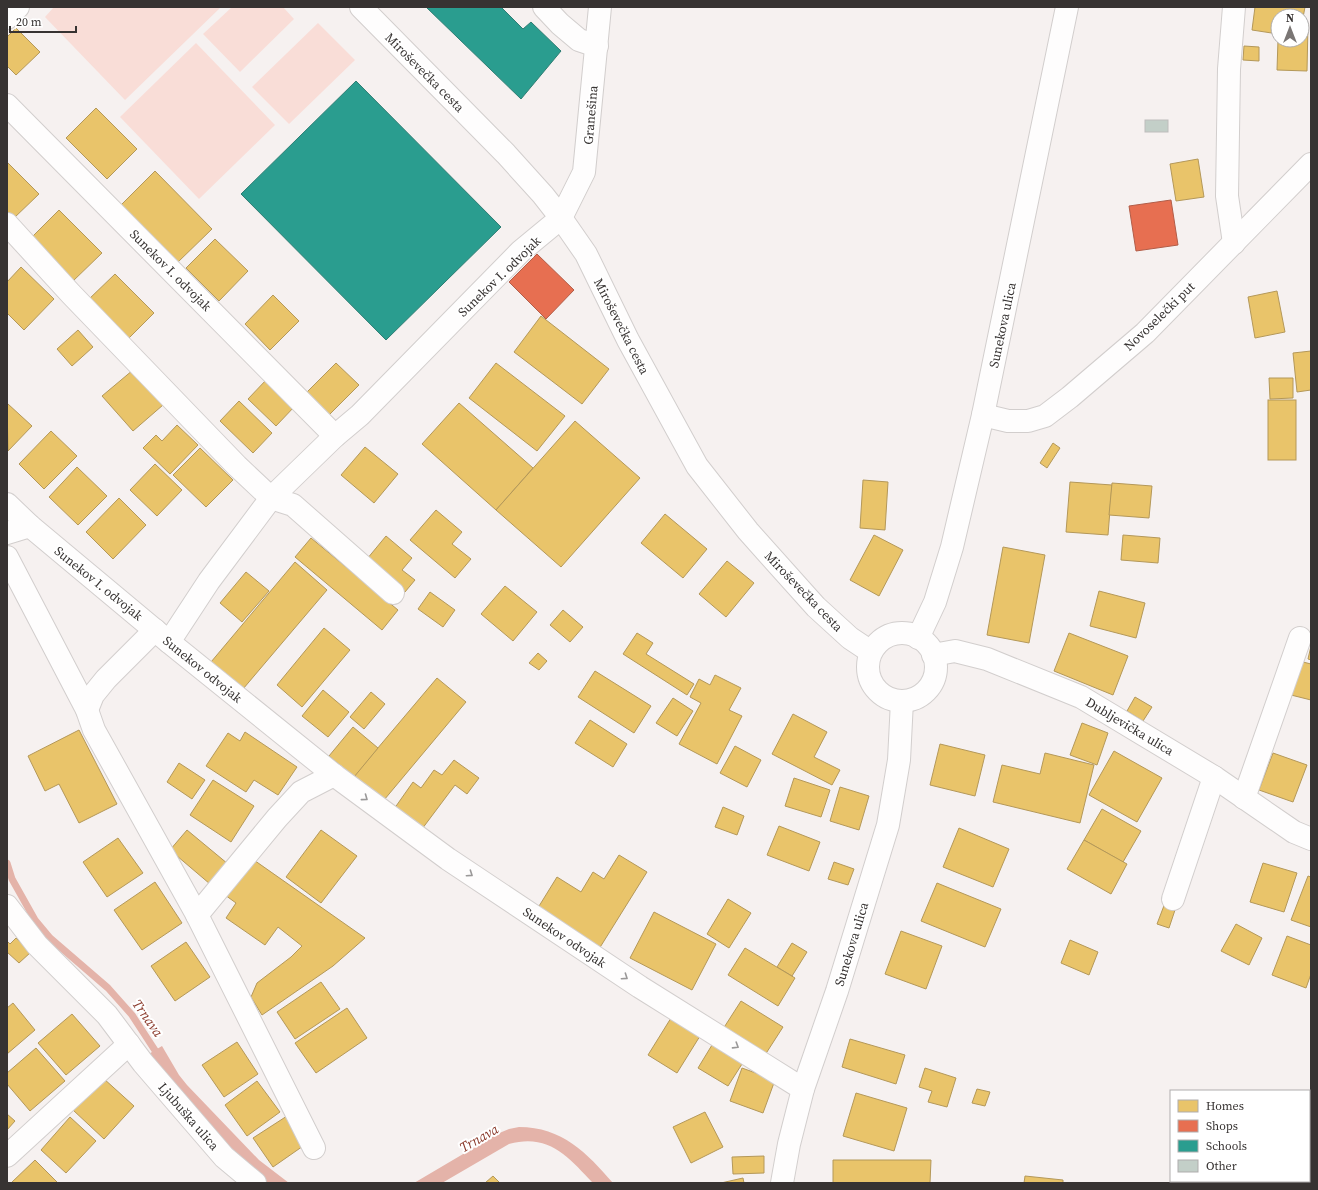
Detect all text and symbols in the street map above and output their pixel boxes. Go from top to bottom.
scale bar [10,8,76,34]
north arrow [1270,8,1310,48]
text: N [1286,11,1294,26]
text: 20 m [16,14,42,30]
street label: Miroševečka cesta [381,29,468,116]
street label: Granešina [579,84,602,145]
street label: Sunekov I. odvojak [126,226,216,316]
street label: Sunekov I. odvojak [454,232,545,320]
street label: Miroševečka cesta [590,275,653,377]
street label: Novoselečki put [1120,278,1199,354]
street label: Sunekova ulica [985,281,1020,369]
street label: Sunekov I. odvojak [51,542,147,625]
street label: Miroševečka cesta [761,547,847,636]
street label: Sunekov odvojak [160,632,246,707]
street label: Dubljevička ulica [1083,693,1177,760]
one-way arrow [361,793,368,801]
one-way arrow [466,869,473,876]
street label: Sunekova ulica [831,900,872,988]
street label: Sunekov odvojak [520,903,611,972]
one-way arrow [621,972,628,980]
water label: Trnava [128,995,169,1041]
one-way arrow [731,1041,738,1048]
street label: Ljubuška ulica [155,1079,223,1154]
legend [1170,1090,1310,1182]
text: Homes [1206,1098,1244,1114]
text: Shops [1206,1118,1238,1134]
water label: Trnava [456,1119,503,1157]
text: Schools [1206,1138,1247,1154]
text: Other [1206,1158,1237,1174]

